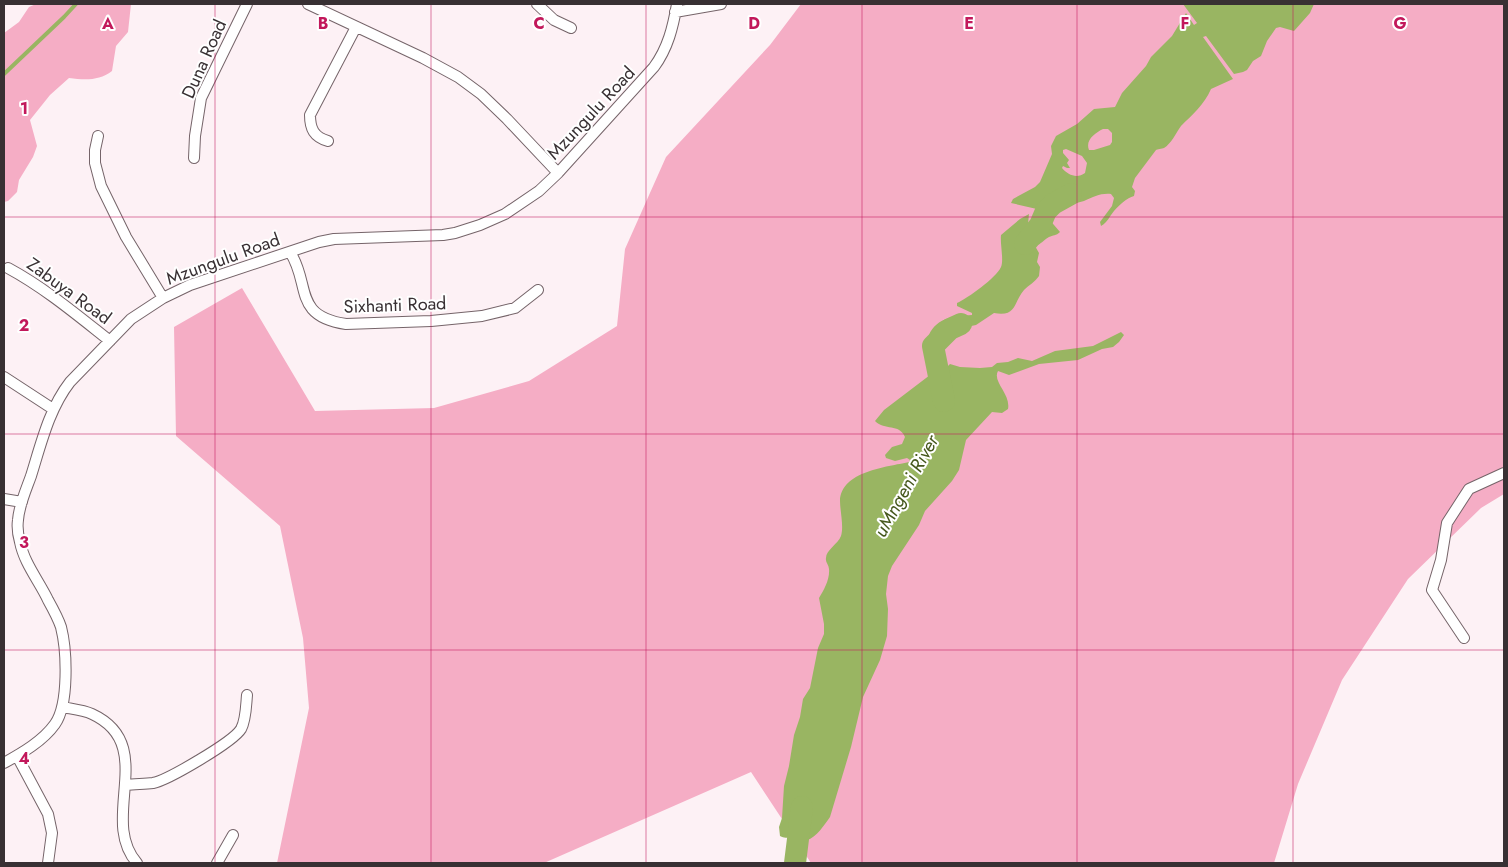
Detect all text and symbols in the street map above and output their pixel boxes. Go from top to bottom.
text: A [101,12,114,35]
text: B [318,12,328,35]
text: C [533,12,545,35]
text: D [748,12,760,35]
text: E [964,12,974,35]
text: F [1181,12,1189,35]
text: G [1393,12,1407,35]
street label: Duna Road [175,15,233,103]
street label: Mzungulu Road [541,61,641,165]
text: 1 [20,97,28,120]
street label: Mzungulu Road [163,226,283,292]
street label: Zabuya Road [21,251,117,331]
street label: Sixhanti Road [343,290,447,320]
text: 2 [19,314,29,337]
water label: uMngeni River [867,428,946,542]
text: 3 [19,531,29,554]
text: 4 [18,747,30,770]

